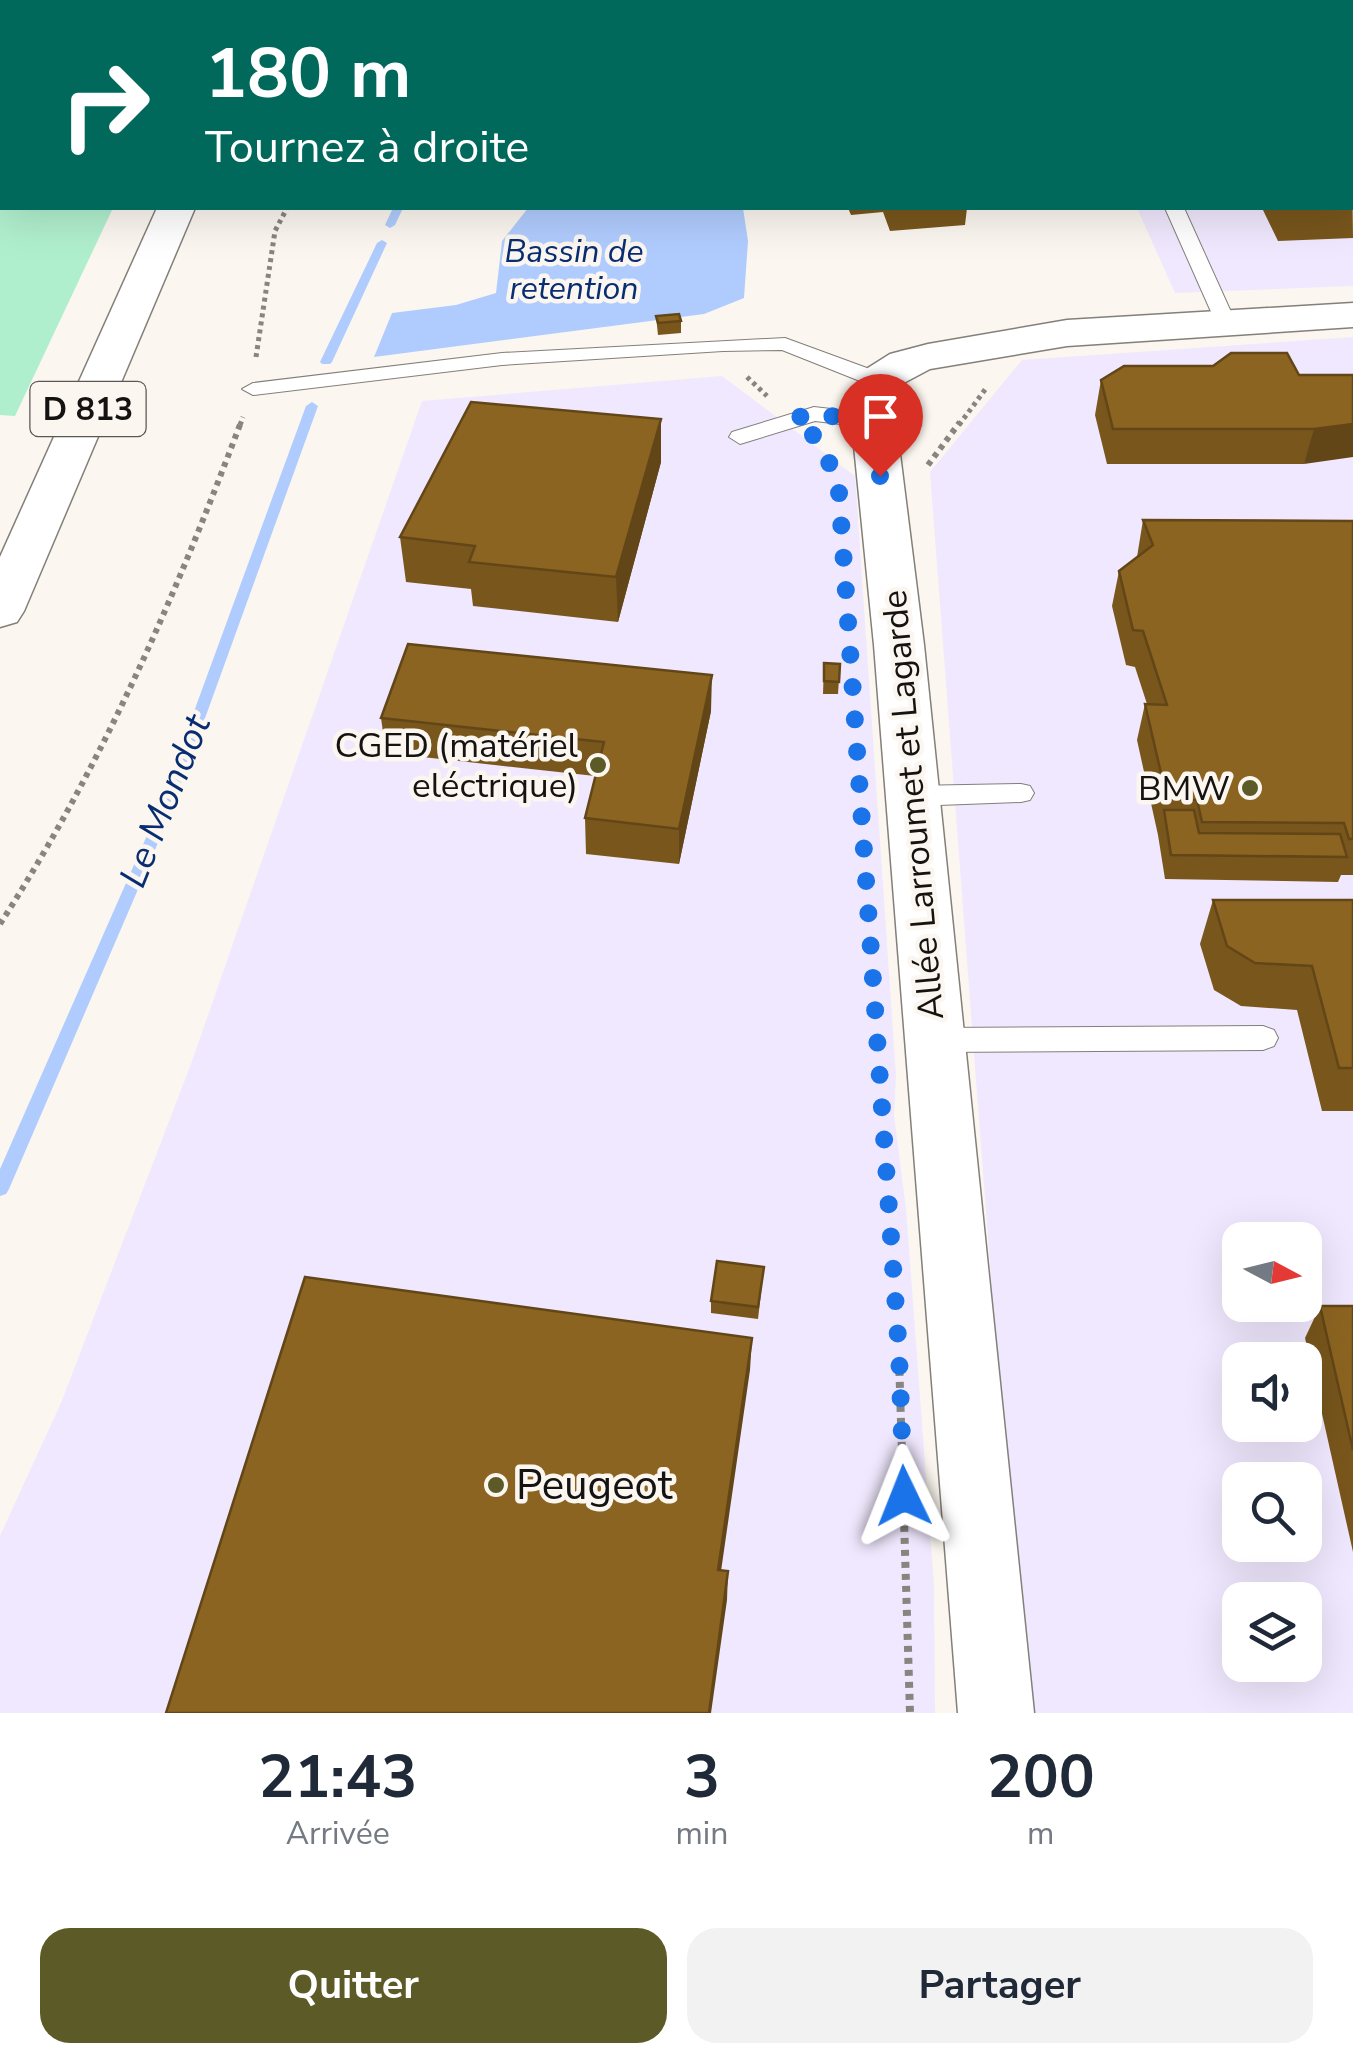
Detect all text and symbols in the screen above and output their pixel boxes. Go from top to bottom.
text: 180 m [205,26,411,122]
icon: right [40,40,170,170]
text: Tournez à droite [205,117,529,178]
water label: Bassin de retention [505,230,643,310]
pin [838,374,923,477]
road number: D 813 [31,382,146,436]
icon: arrive [853,389,908,444]
street label: Allée Larroumet et Lagarde [871,588,955,1022]
water label: Le Mondot [107,705,223,895]
place label: CGED (matériel eléctrique) [334,722,579,809]
marker: CGED (matériel eléctrique) [587,754,609,776]
place label: BMW [1138,765,1230,812]
marker: BMW [1239,777,1261,799]
north arrow [1222,1222,1322,1322]
map controls [1222,1222,1322,1682]
button: sound [1222,1342,1322,1442]
position arrow [852,1444,956,1548]
place label: Peugeot [516,1457,673,1514]
button: search [1222,1462,1322,1562]
marker: Peugeot [485,1474,507,1496]
button: layers [1222,1582,1322,1682]
text: 21:43 [258,1736,417,1818]
text: 3 [684,1736,720,1818]
text: 200 [987,1736,1095,1818]
text: Arrivée [286,1812,390,1855]
text: min [675,1812,728,1855]
text: m [1027,1812,1054,1855]
button: Quitter [40,1928,667,2043]
button: Partager [687,1928,1313,2043]

